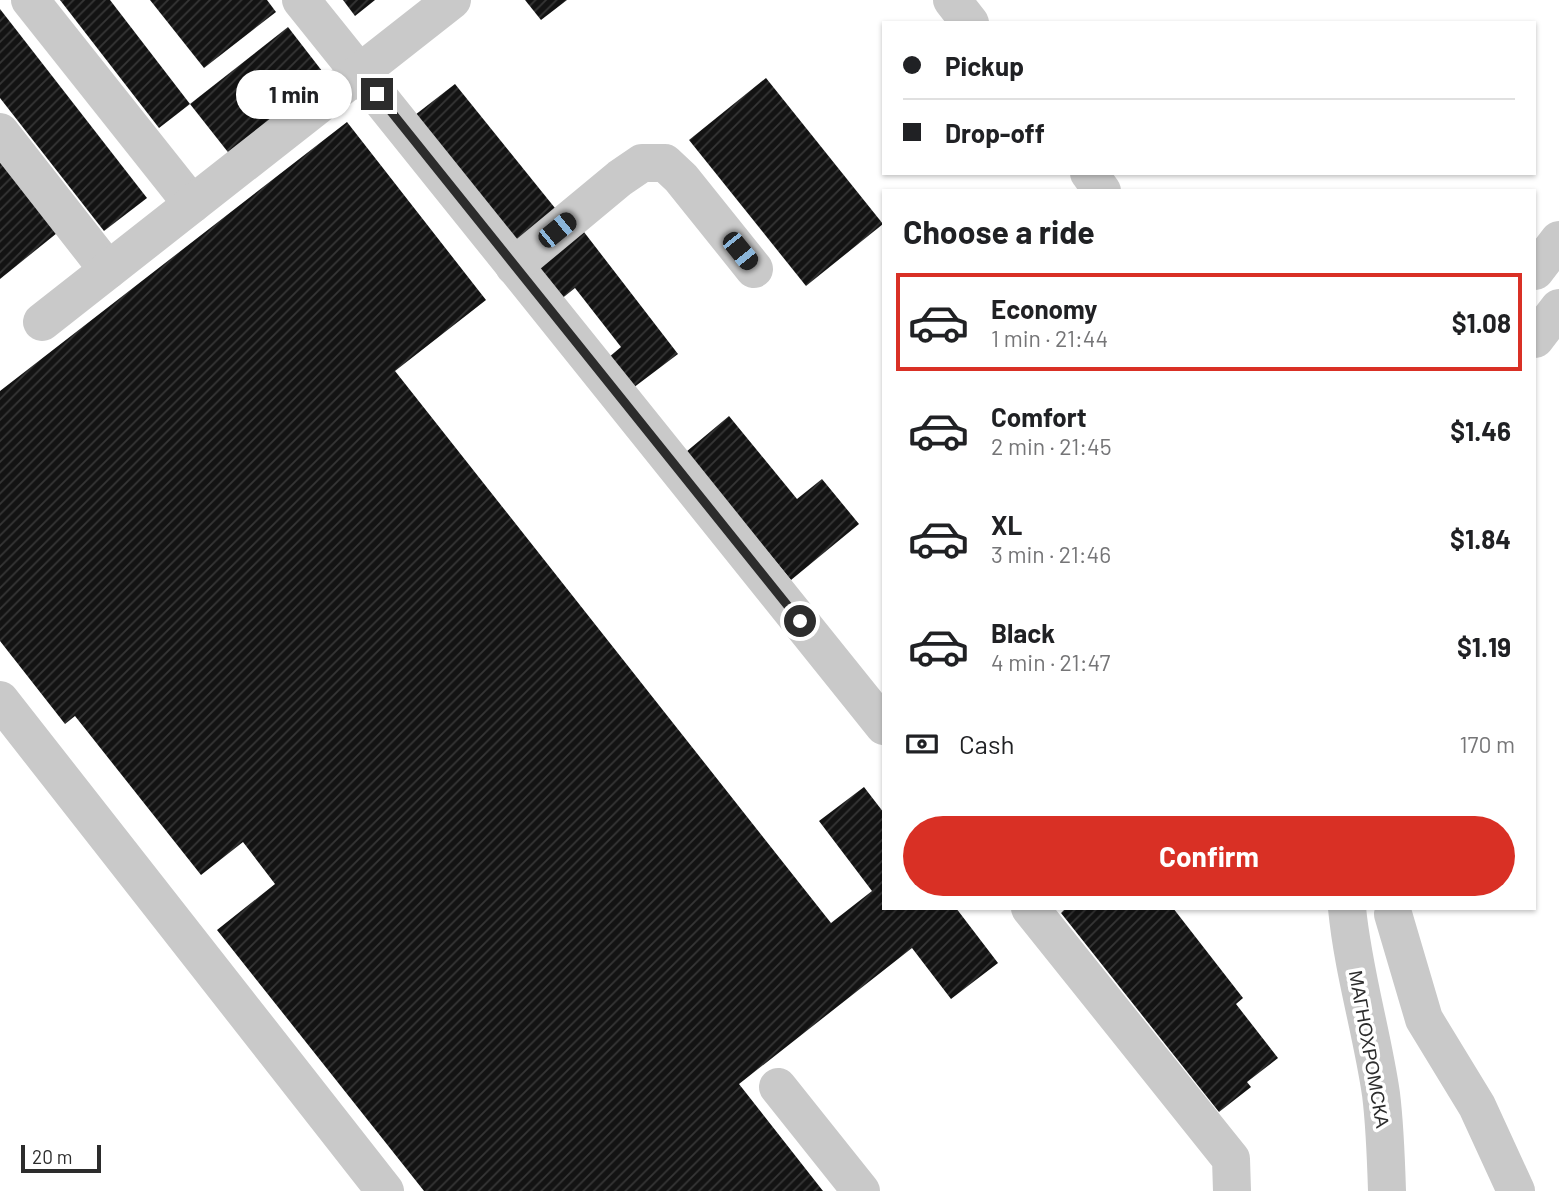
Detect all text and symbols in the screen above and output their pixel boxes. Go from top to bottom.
text: Pickup [945,50,1024,81]
callout: 1 min [237,70,352,119]
route end [361,78,393,110]
text: 1 min [269,80,319,108]
text: Drop-off [945,117,1045,148]
car [535,209,580,251]
text: Choose a ride [903,212,1095,250]
car [719,228,762,274]
icon: car [907,291,970,354]
text: Economy [991,293,1097,324]
text: $1.08 [1452,307,1511,338]
text: 1 min · 21:44 [991,324,1108,352]
icon: car [907,399,970,462]
text: Comfort [991,401,1087,432]
text: $1.46 [1450,415,1511,446]
text: 2 min · 21:45 [991,432,1112,460]
icon: car [907,507,970,570]
text: XL [991,509,1022,540]
text: $1.84 [1450,523,1511,554]
text: 3 min · 21:46 [991,540,1111,568]
route start [784,605,816,637]
icon: car [907,615,970,678]
text: Black [991,617,1055,648]
text: $1.19 [1457,631,1511,662]
text: 4 min · 21:47 [991,648,1110,676]
icon: cash [903,725,941,763]
text: Cash [959,728,1014,759]
text: 170 m [1459,730,1515,758]
button: Confirm [903,816,1515,896]
street label: МАГНОХРОМСКА [1345,968,1395,1130]
scale bar [21,1142,102,1174]
text: 20 m [32,1145,72,1168]

